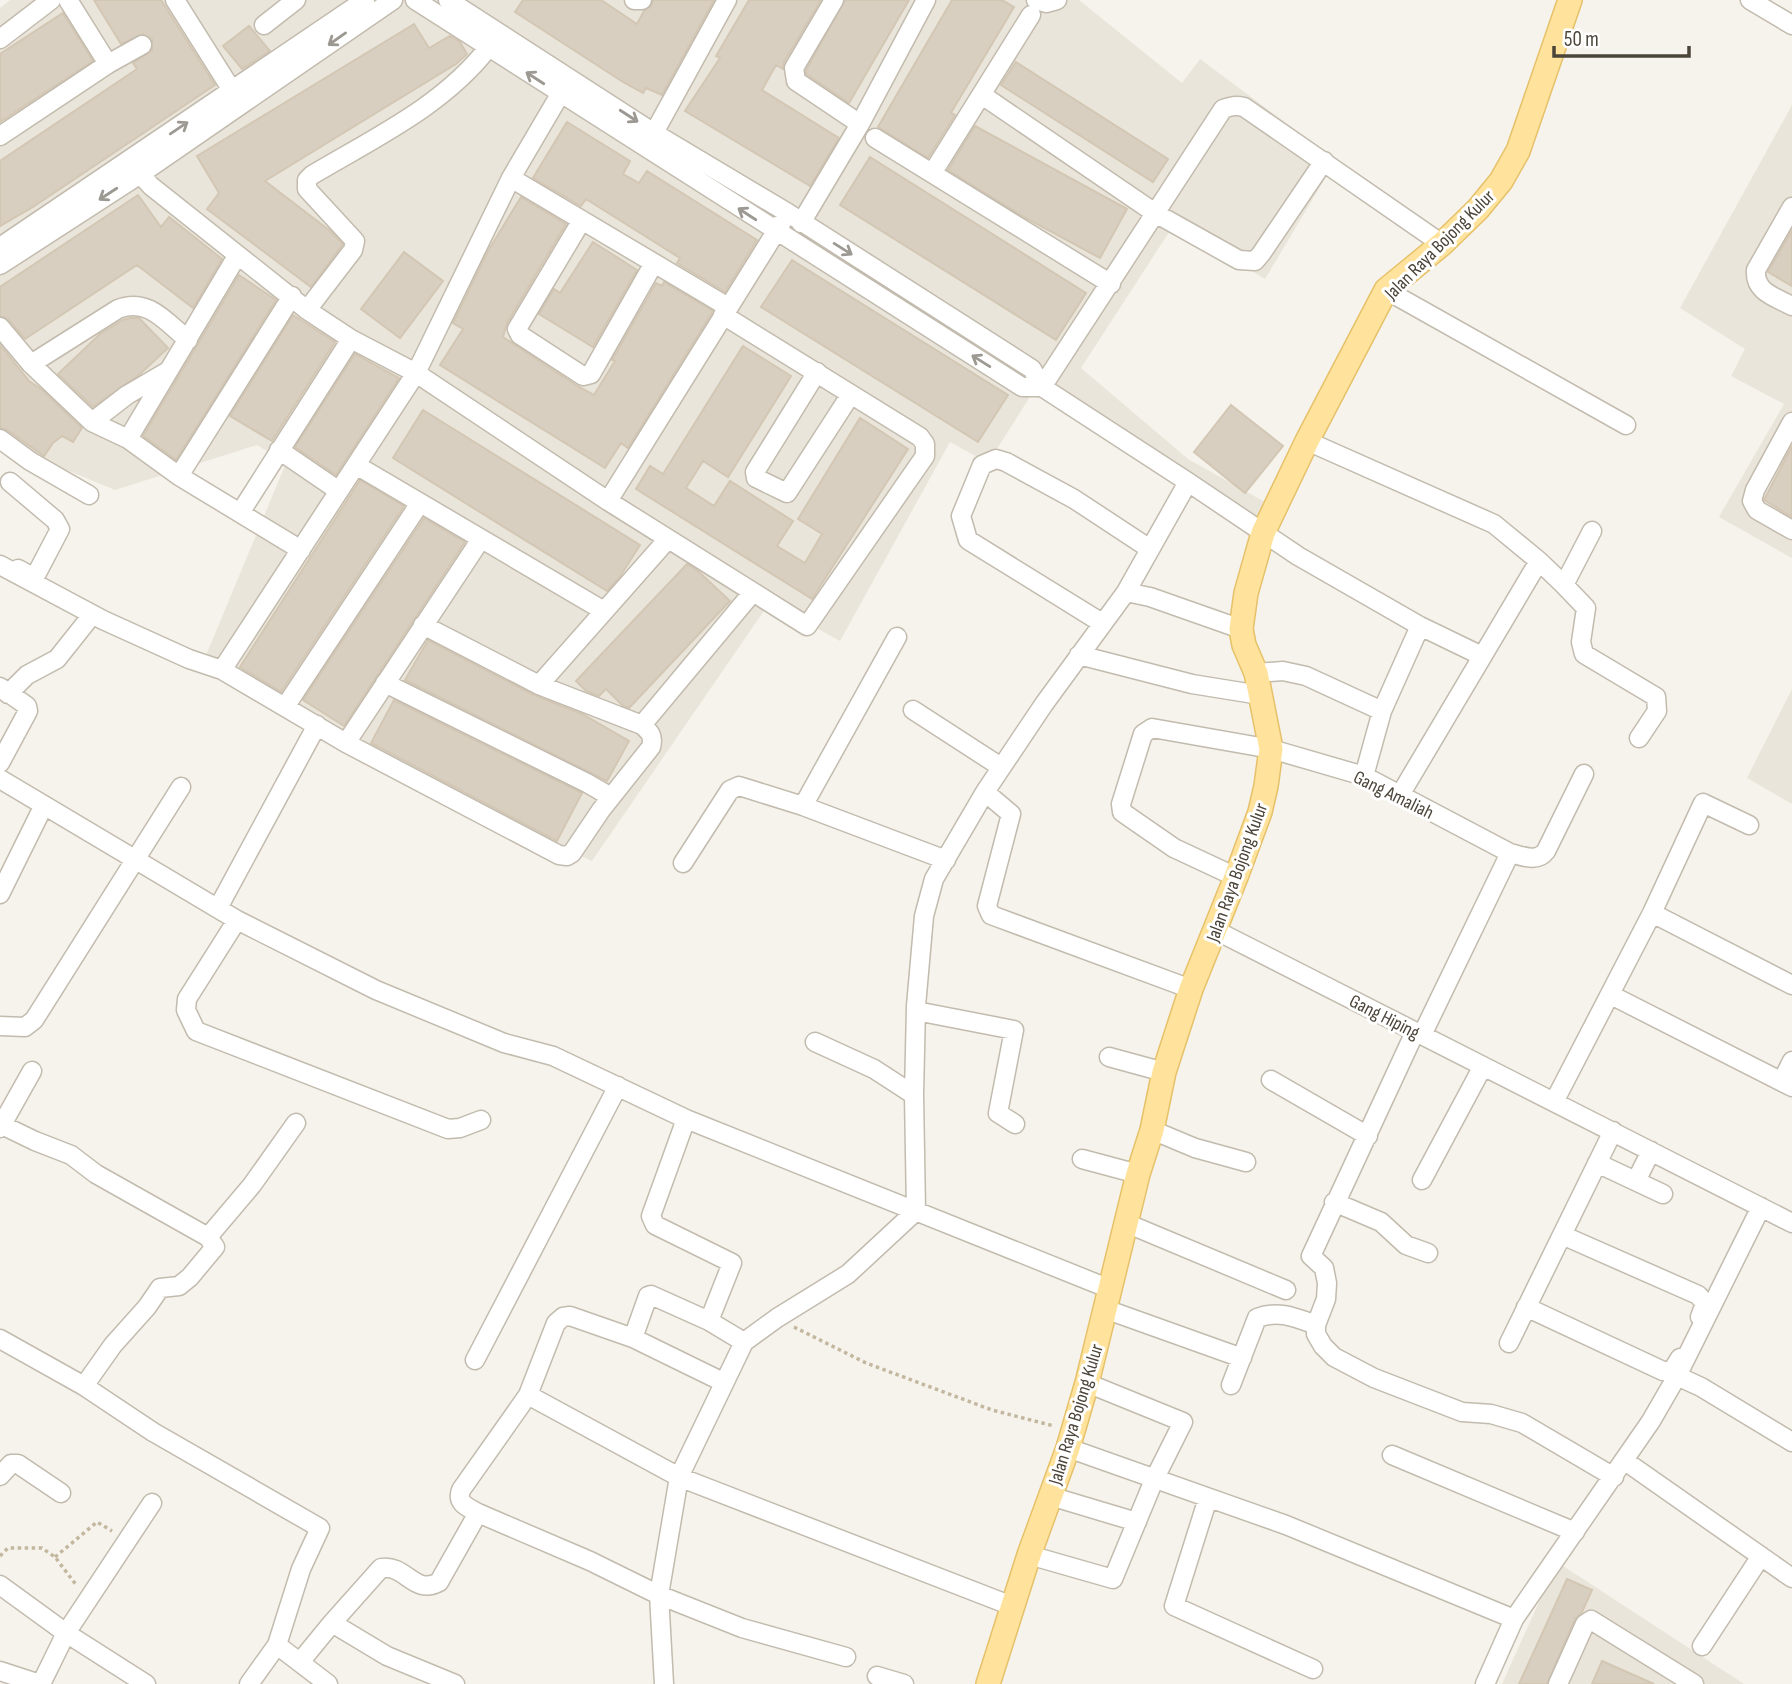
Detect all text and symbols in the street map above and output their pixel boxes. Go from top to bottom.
scale bar [1554,14,1689,58]
text: 50 m [1564,27,1599,52]
one-way arrow [328,32,347,46]
one-way arrow [525,71,545,85]
one-way arrow [618,110,638,124]
one-way arrow [169,121,188,135]
street label: Jalan Raya Bojong Kulur [1380,185,1500,305]
one-way arrow [99,188,119,202]
one-way arrow [738,206,757,221]
one-way arrow [832,243,852,257]
one-way arrow [972,354,991,369]
street label: Gang Amaliah [1349,766,1437,825]
street label: Jalan Raya Bojong Kulur [1201,800,1273,946]
street label: Gang Hiping [1345,990,1424,1045]
street label: Jalan Raya Bojong Kulur [1044,1341,1109,1489]

